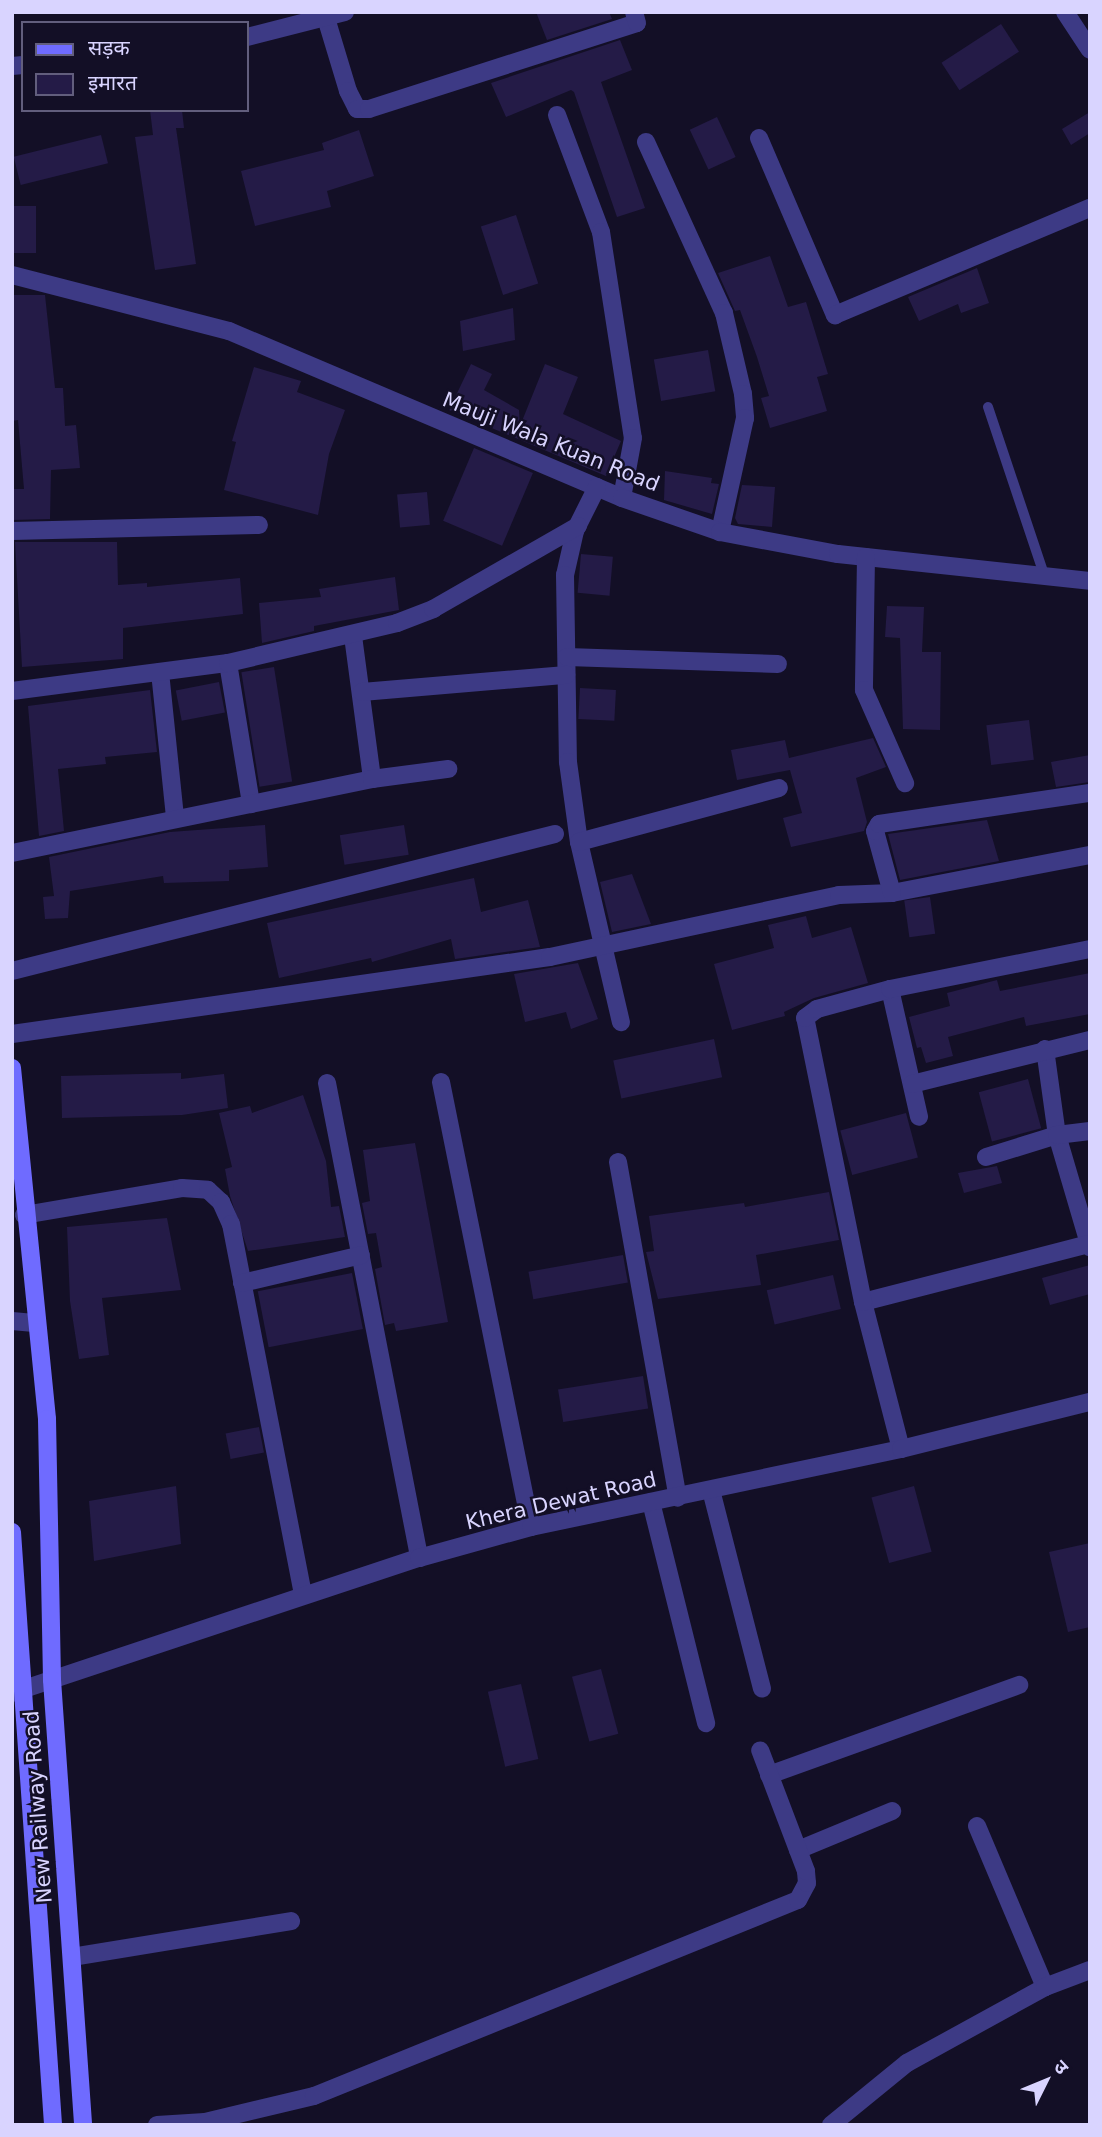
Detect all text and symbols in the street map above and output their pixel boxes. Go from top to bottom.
legend [21,21,248,112]
text: सड़क [88,36,130,60]
text: इमारत [88,71,137,95]
street label: Mauji Wala Kuan Road [439,387,663,497]
street label: Khera Dewat Road [463,1467,659,1535]
street label: New Railway Road [19,1710,57,1904]
north arrow [1011,2046,1081,2116]
text: उ [1050,2055,1073,2078]

